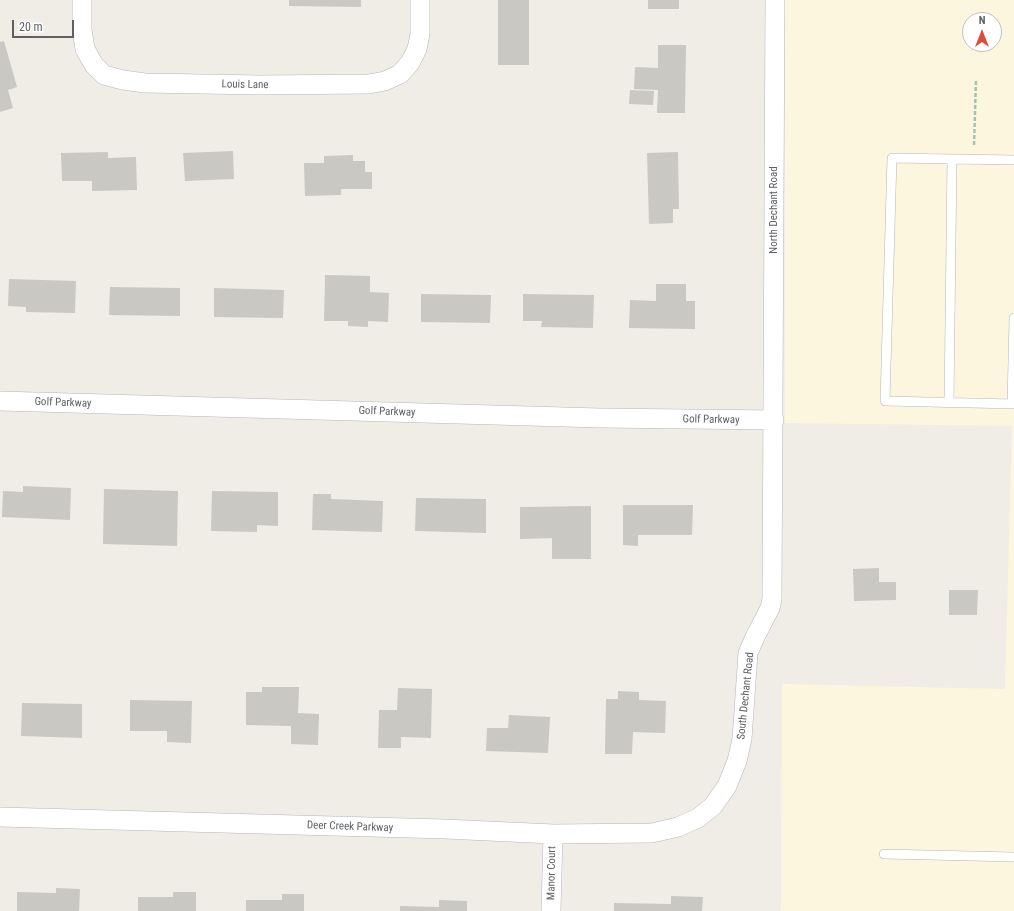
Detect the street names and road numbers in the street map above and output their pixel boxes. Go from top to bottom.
street label: Louis Lane [221,78,269,92]
street label: North Dechant Road [767,166,781,254]
street label: Golf Parkway [34,395,92,411]
street label: Golf Parkway [358,404,416,420]
street label: Golf Parkway [682,413,740,427]
street label: South Dechant Road [735,652,757,740]
street label: Deer Creek Parkway [307,819,393,835]
street label: Manor Court [545,846,559,900]

